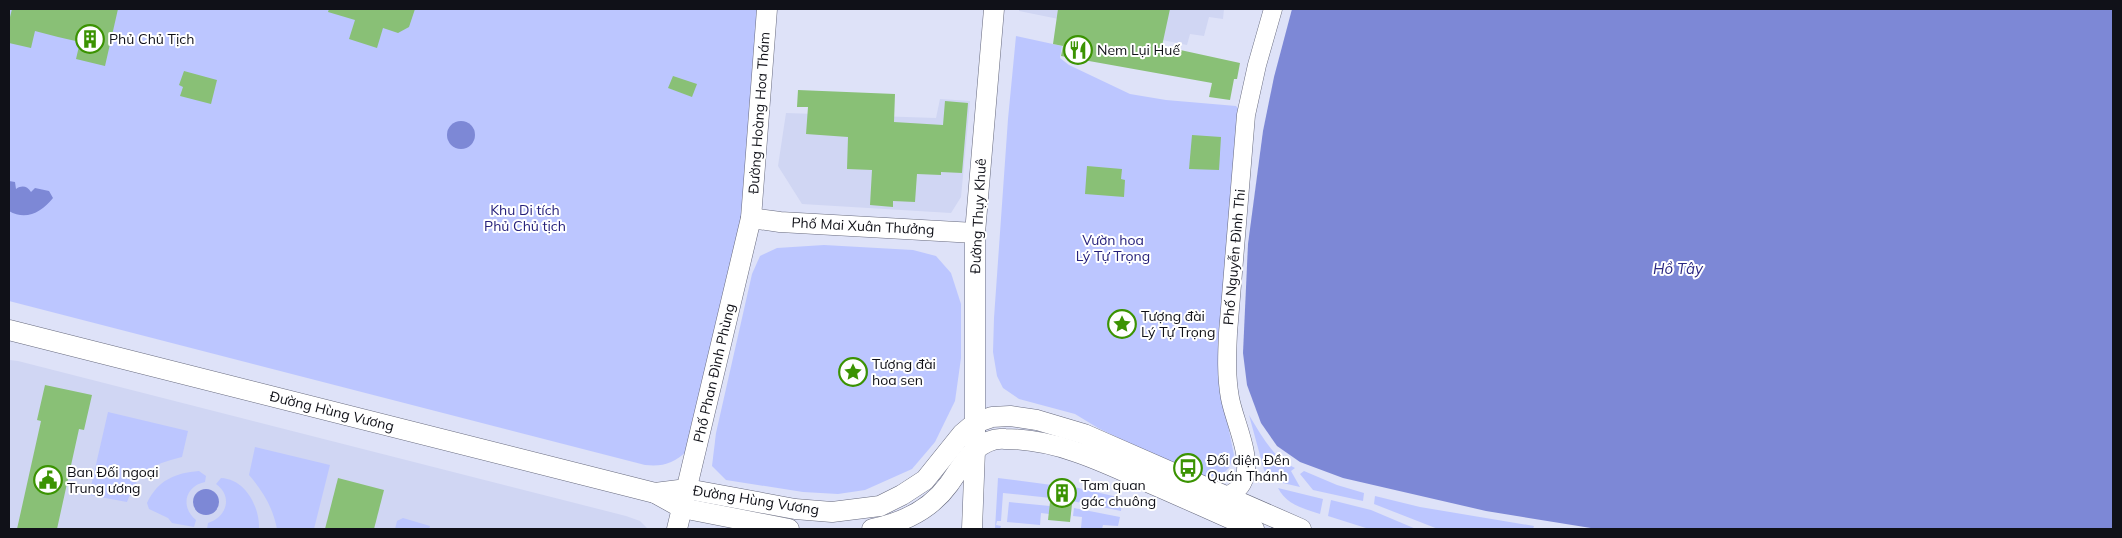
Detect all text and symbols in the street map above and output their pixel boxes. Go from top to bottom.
building icon: Phủ Chủ Tịch [75,24,105,54]
place label: Phủ Chủ Tịch [109,30,194,48]
street label: Đường Hoàng Hoa Thám [744,31,774,195]
restaurant icon: Nem Lụi Huế [1063,35,1093,65]
place label: Nem Lụi Huế [1097,41,1180,59]
street label: Đường Thụy Khuê [966,158,990,274]
street label: Phố Nguyễn Đình Thi [1219,188,1249,326]
park label: Khu Di tích Phủ Chủ tịch [484,201,566,235]
street label: Phố Mai Xuân Thưởng [791,213,935,239]
park label: Vườn hoa Lý Tự Trọng [1076,231,1150,265]
water label: Hồ Tây [1653,259,1704,278]
street label: Phố Phan Đình Phùng [689,302,739,444]
place label: Tượng đài Lý Tự Trọng [1141,307,1215,341]
place icon: Tượng đài Lý Tự Trọng [1107,309,1137,339]
place label: Tượng đài hoa sen [872,355,936,389]
place icon: Tượng đài hoa sen [838,357,868,387]
street label: Đường Hùng Vương [268,387,396,435]
place label: Đối diện Đền Quán Thánh [1207,451,1290,485]
bus stop icon: Đối diện Đền Quán Thánh [1173,453,1203,483]
place label: Ban Đối ngoại Trung ương [67,463,159,497]
public building icon: Ban Đối ngoại Trung ương [33,465,63,495]
place label: Tam quan gác chuông [1081,476,1156,510]
building icon: Tam quan gác chuông [1047,478,1077,508]
street label: Đường Hùng Vương [692,481,820,519]

